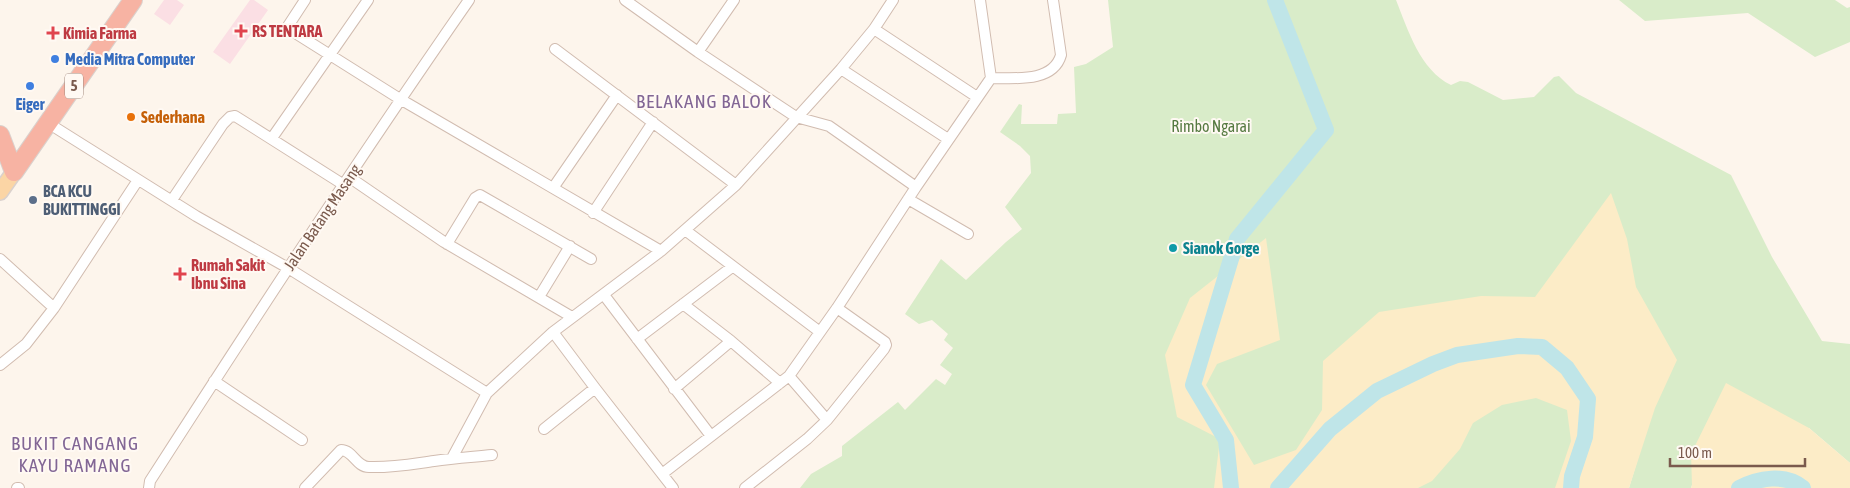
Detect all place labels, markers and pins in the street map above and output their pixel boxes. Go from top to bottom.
place label: RS TENTARA [252,22,322,40]
place label: Kimia Farma [63,24,137,42]
marker: RS TENTARA [234,24,248,38]
marker: Kimia Farma [47,27,59,39]
place label: Media Mitra Computer [65,50,195,68]
marker: Media Mitra Computer [49,53,61,65]
marker: Eiger [24,80,36,92]
place label: Eiger [15,95,45,113]
place label: Sederhana [141,108,205,126]
marker: Sederhana [125,111,137,123]
place label: BCA KCU BUKITTINGGI [43,182,121,218]
marker: BCA KCU BUKITTINGGI [27,194,39,206]
place label: Sianok Gorge [1183,239,1259,257]
marker: Sianok Gorge [1167,242,1179,254]
place label: Rumah Sakit Ibnu Sina [191,256,265,292]
marker: Rumah Sakit Ibnu Sina [173,267,187,281]

